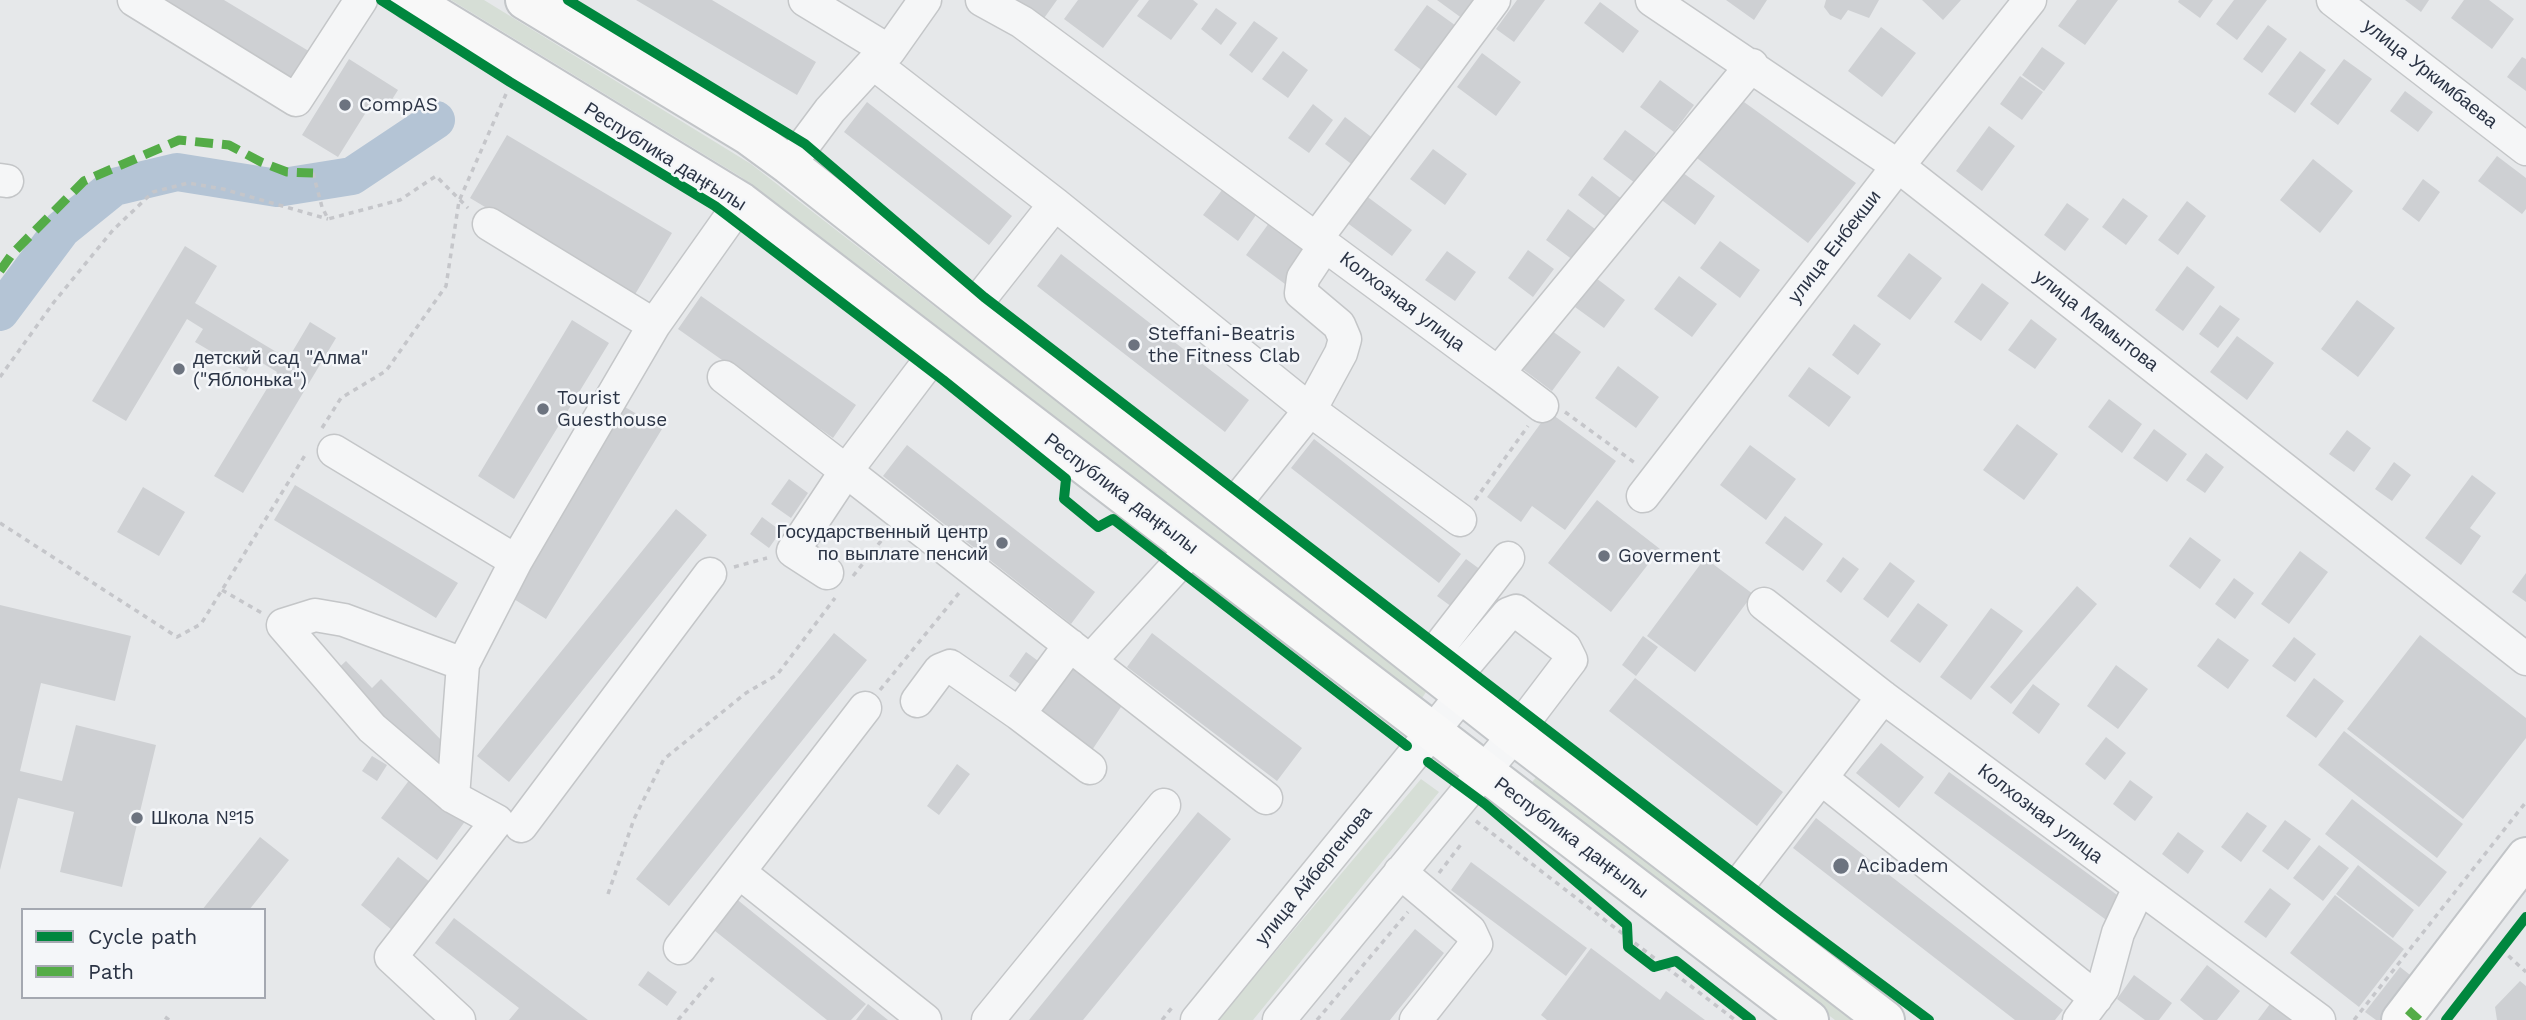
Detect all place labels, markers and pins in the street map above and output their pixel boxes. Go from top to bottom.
place label: CompAS [359,94,438,116]
marker: CompAS [337,97,353,113]
place label: Steffani-Beatris the Fitness Clab [1148,323,1301,367]
marker: Steffani-Beatris the Fitness Clab [1126,337,1142,353]
place label: детский сад "Алма" ("Яблонька") [193,347,368,391]
marker: детский сад "Алма" ("Яблонька") [171,361,187,377]
place label: Tourist Guesthouse [557,387,667,431]
marker: Tourist Guesthouse [535,401,551,417]
place label: Государственный центр по выплате пенсий [776,521,988,565]
marker: Государственный центр по выплате пенсий [994,535,1010,551]
place label: Goverment [1618,545,1720,567]
marker: Goverment [1596,548,1612,564]
place label: Школа №15 [151,807,254,829]
marker: Школа №15 [129,810,145,826]
place label: Acibadem [1857,855,1949,877]
marker: Acibadem [1831,856,1851,876]

